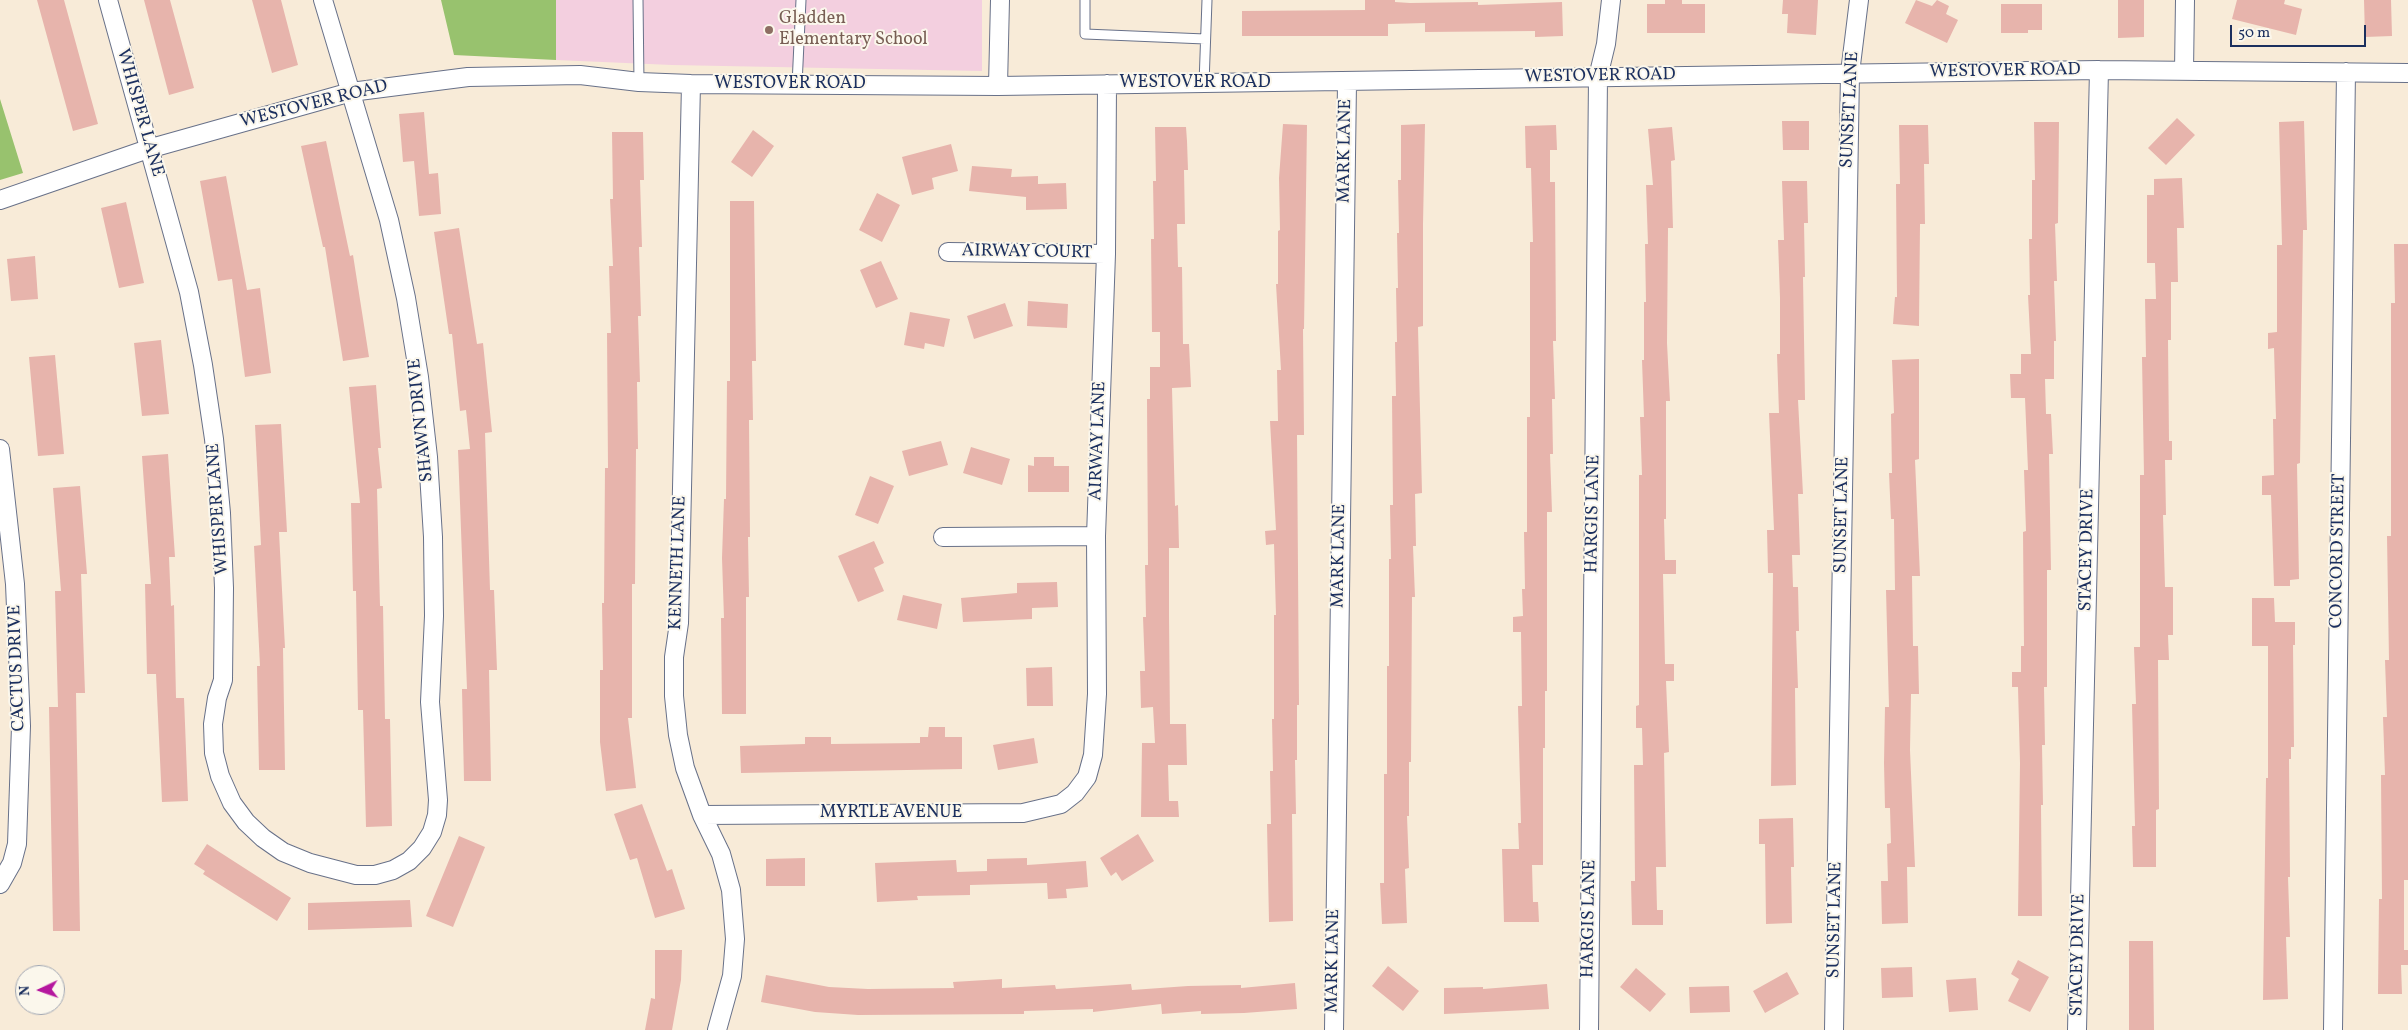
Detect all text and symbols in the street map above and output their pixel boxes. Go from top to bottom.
place label: Gladden Elementary School [779,9,928,52]
scale bar [2233,15,2369,47]
text: 50 m [2238,23,2270,44]
marker: Gladden Elementary School [763,24,775,36]
street label: WHISPER LANE [110,47,168,179]
street label: SUNSET LANE [1837,51,1865,169]
street label: WESTOVER ROAD [1929,60,2081,84]
street label: WESTOVER ROAD [1524,65,1676,89]
street label: WESTOVER ROAD [1119,73,1271,95]
street label: WESTOVER ROAD [714,74,866,96]
street label: WESTOVER ROAD [238,76,390,134]
street label: MARK LANE [1334,99,1358,203]
street label: AIRWAY COURT [961,241,1093,265]
street label: SHAWN DRIVE [405,357,439,483]
street label: AIRWAY LANE [1086,381,1112,501]
street label: WHISPER LANE [204,442,234,576]
street label: HARGIS LANE [1582,455,1606,573]
street label: SUNSET LANE [1831,456,1855,574]
street label: CONCORD STREET [2327,473,2351,629]
street label: STACEY DRIVE [2076,488,2100,612]
street label: KENNETH LANE [666,495,692,631]
street label: MARK LANE [1328,504,1352,608]
street label: CACTUS DRIVE [5,604,31,732]
street label: MYRTLE AVENUE [820,803,962,825]
street label: HARGIS LANE [1578,860,1602,978]
street label: SUNSET LANE [1824,861,1848,979]
street label: STACEY DRIVE [2067,893,2091,1017]
street label: MARK LANE [1322,909,1346,1013]
north arrow [15,965,65,1015]
text: N [16,985,35,996]

